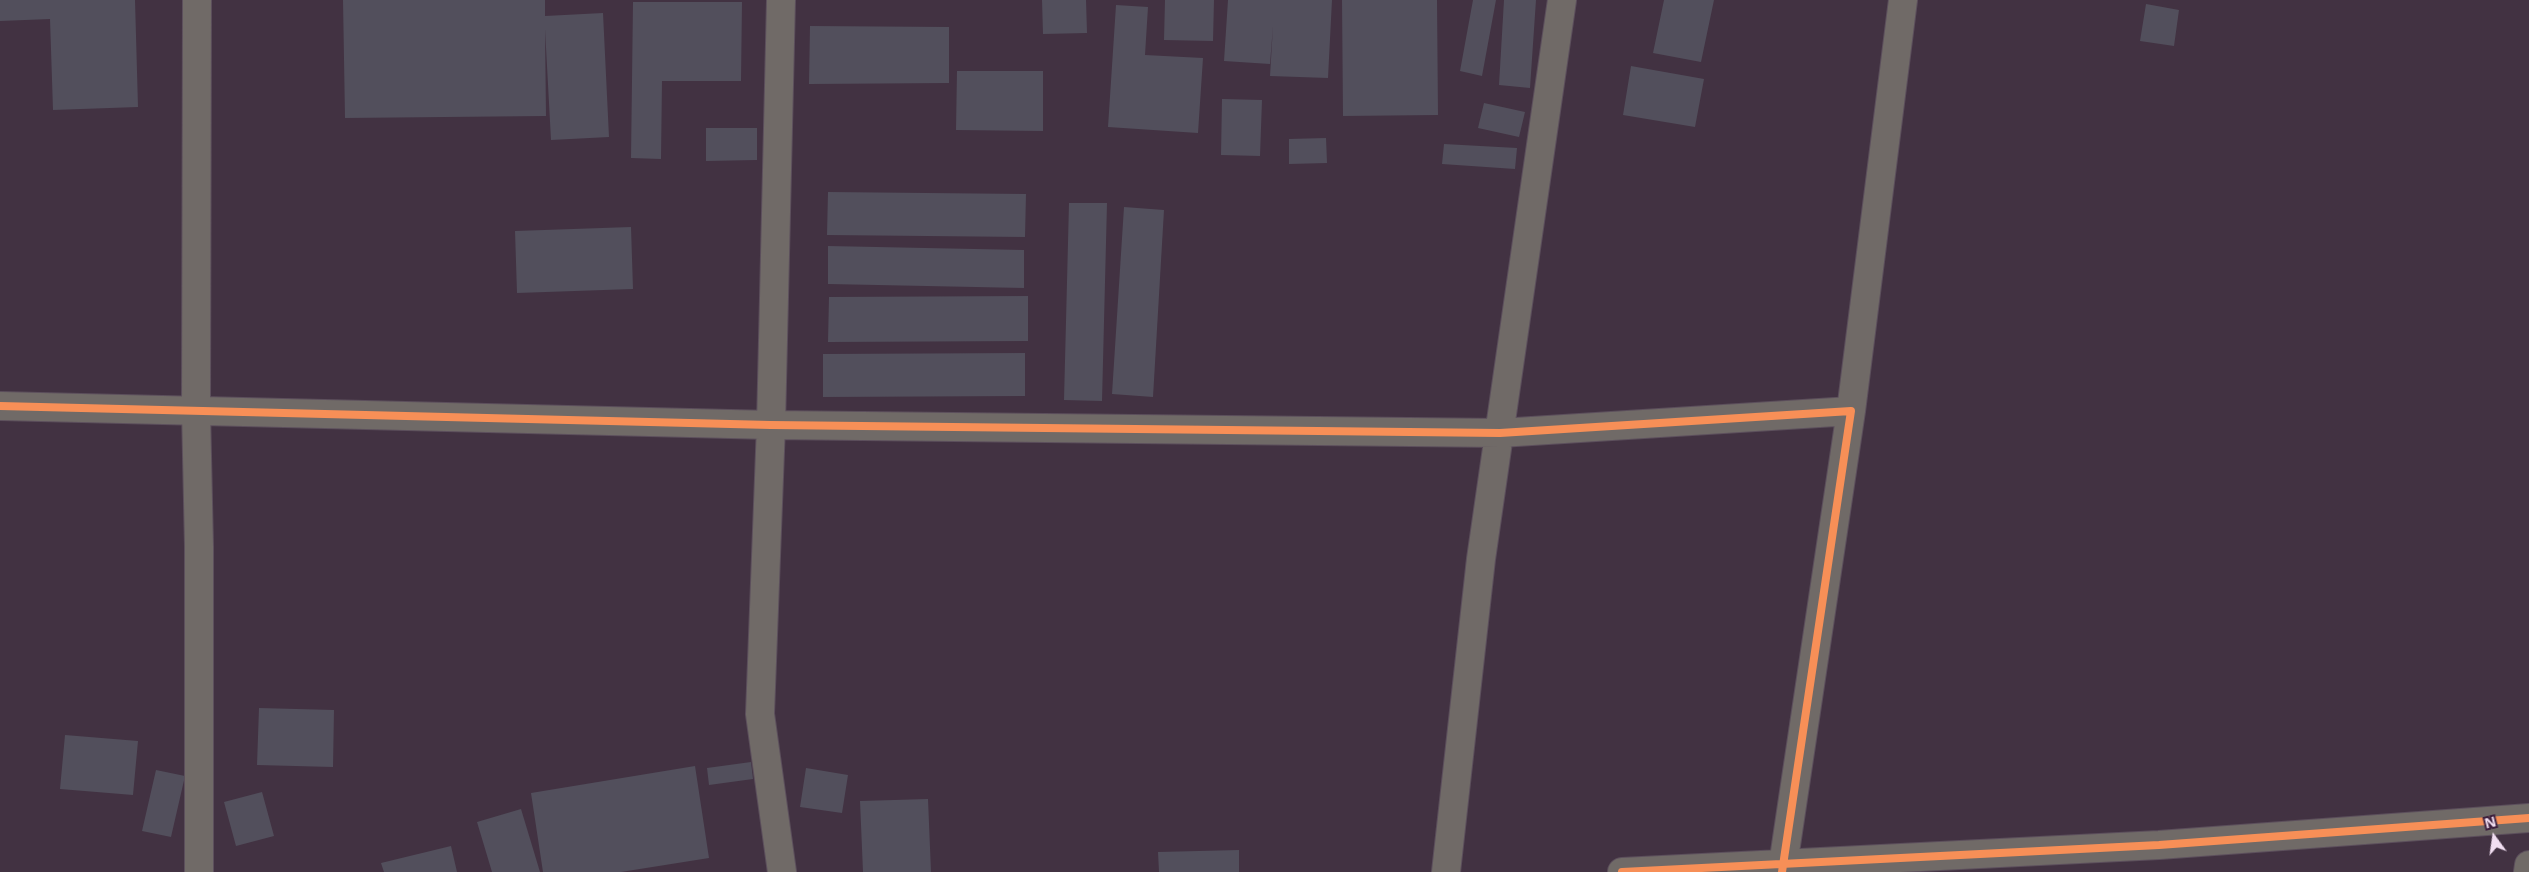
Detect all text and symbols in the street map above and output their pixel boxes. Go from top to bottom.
text: N [2482,811,2498,833]
north arrow [2469,812,2519,862]

